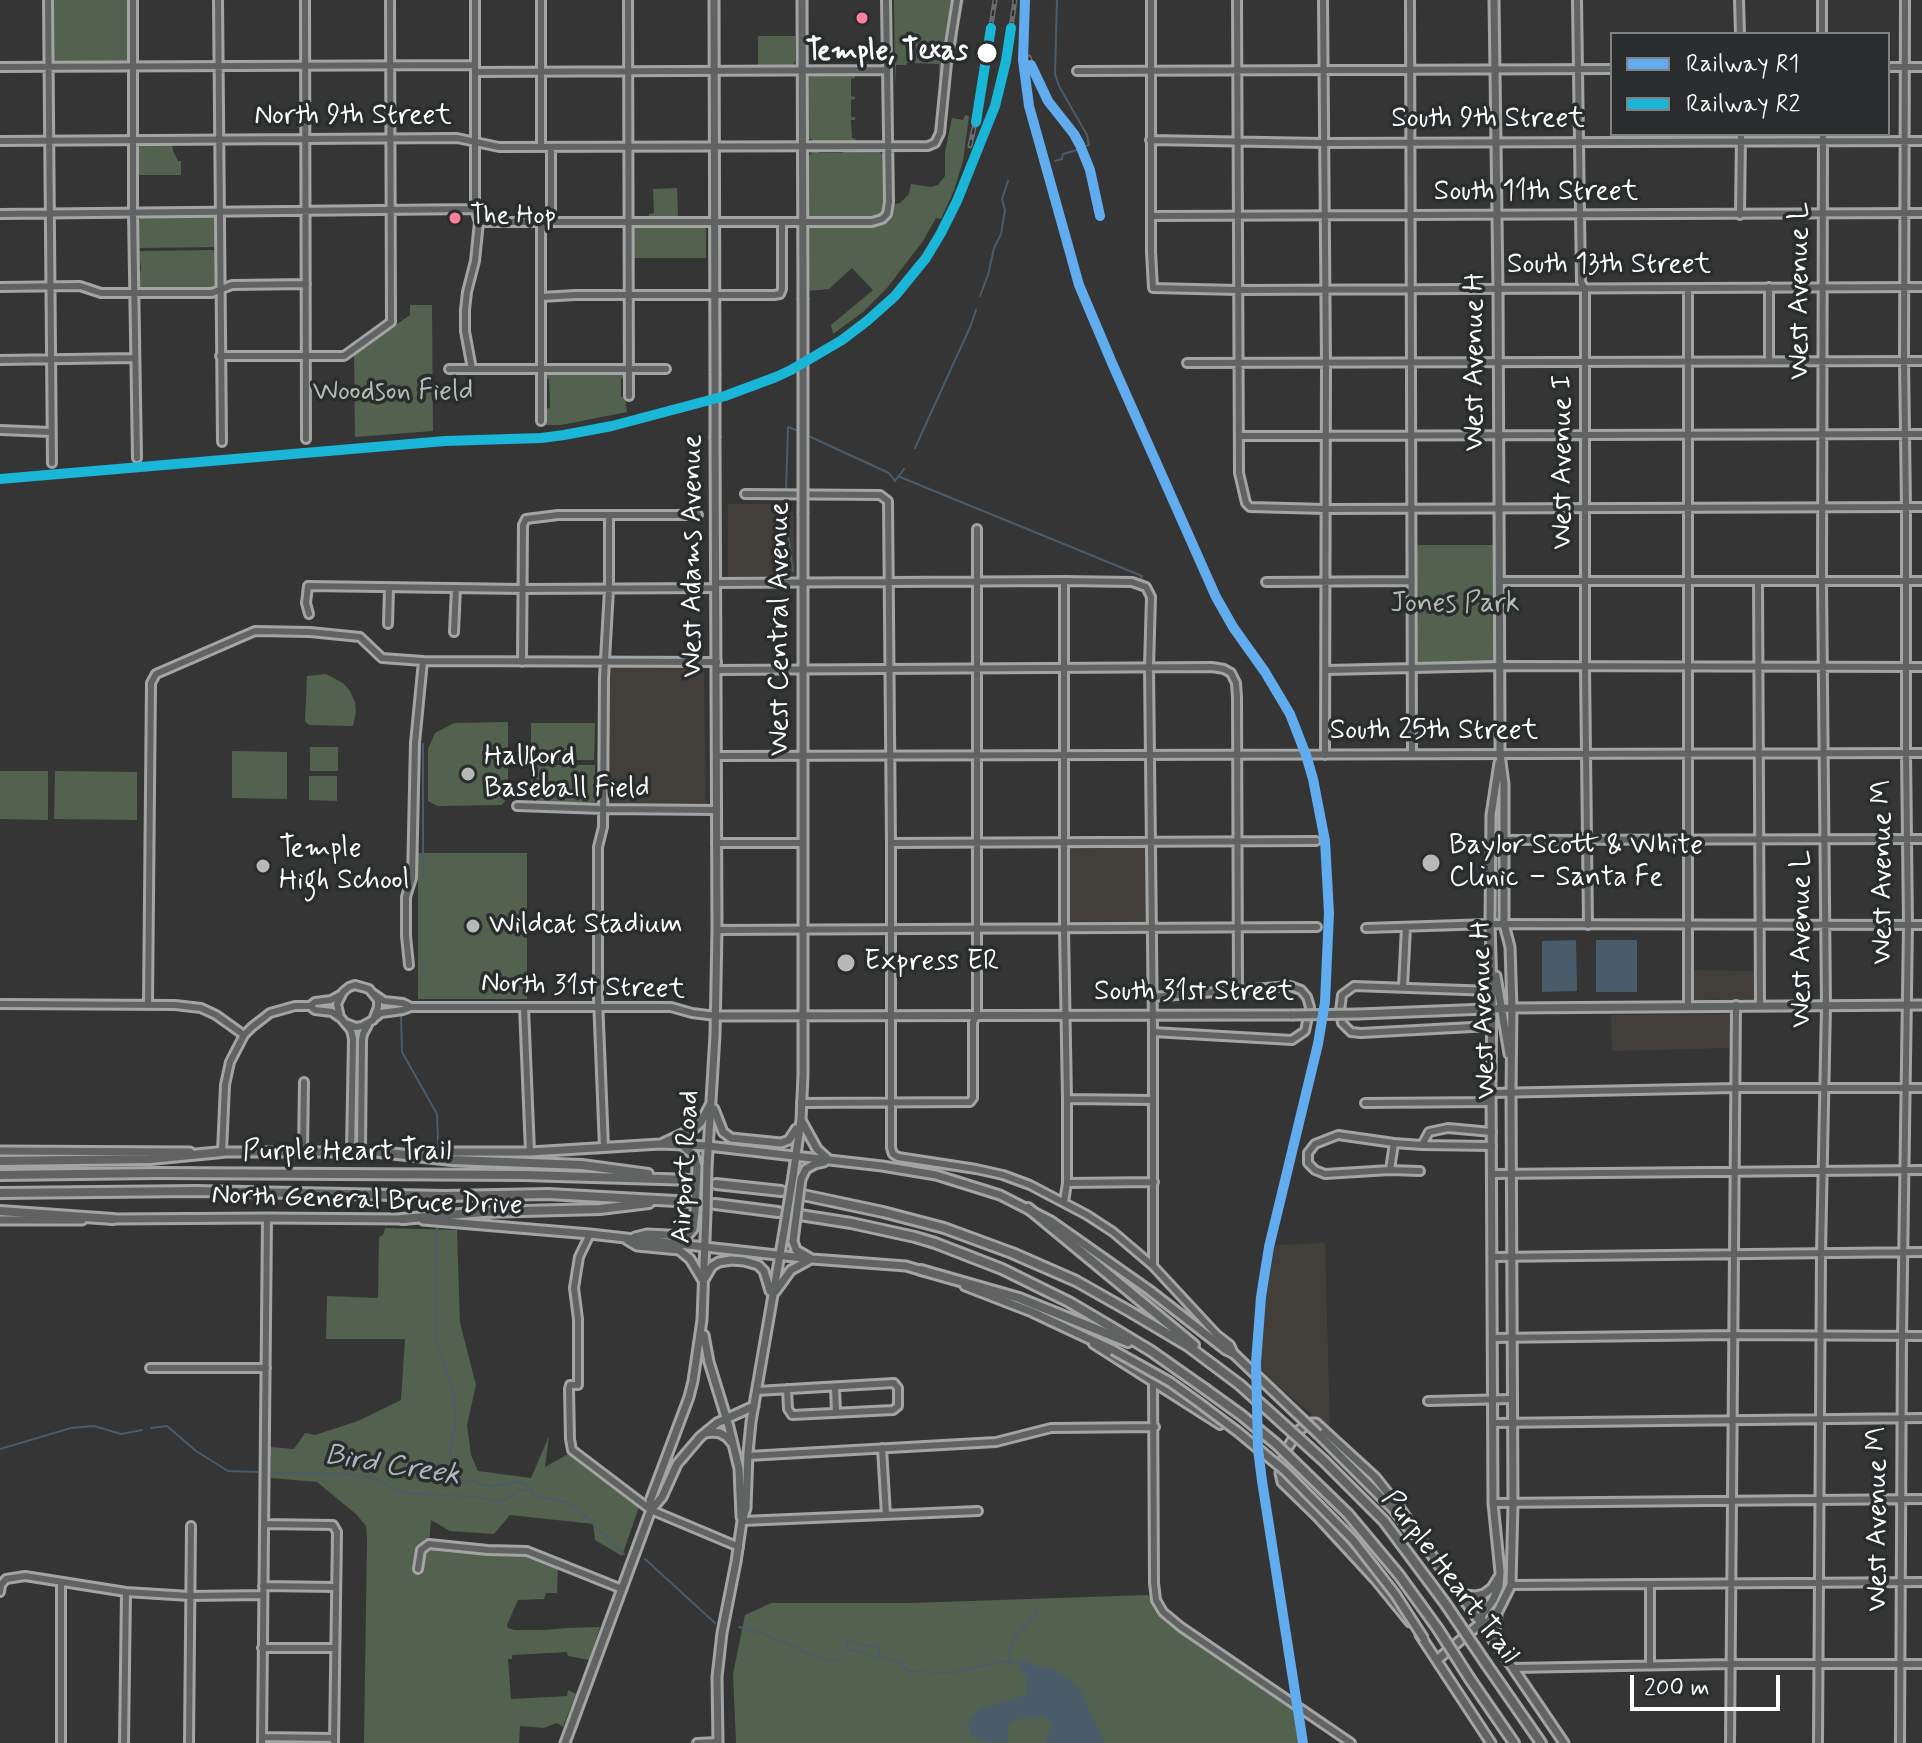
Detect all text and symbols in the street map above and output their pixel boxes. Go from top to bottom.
unlabelled marker [854,10,870,26]
legend [1610,32,1890,136]
place label: Temple, Texas [806,36,968,70]
marker: Temple, Texas [975,41,999,65]
text: Railway R1 [1686,49,1799,80]
text: Railway R2 [1686,89,1800,120]
street label: North 9th Street [254,100,452,134]
street label: South 9th Street [1391,103,1585,137]
street label: South 11th Street [1434,176,1638,210]
place label: The Hop [470,202,556,234]
street label: West Avenue L [1784,202,1818,380]
marker: The Hop [447,210,463,226]
street label: South 13th Street [1507,249,1711,283]
street label: West Avenue H [1459,273,1493,451]
street label: West Avenue I [1547,375,1581,549]
park label: Woodson Field [313,376,473,410]
street label: West Adams Avenue [677,435,711,677]
street label: West Central Avenue [764,502,798,756]
park label: Jones Park [1390,588,1520,622]
street label: South 25th Street [1330,715,1538,749]
place label: Hallford Baseball Field [484,741,649,807]
marker: Hallford Baseball Field [459,765,477,783]
street label: West Avenue M [1867,780,1901,964]
place label: Baylor Scott & White Clinic – Santa Fe [1449,830,1703,896]
place label: Temple High School [279,833,409,899]
street label: West Avenue L [1786,850,1820,1028]
marker: Baylor Scott & White Clinic – Santa Fe [1420,852,1442,874]
marker: Temple High School [254,857,272,875]
place label: Wildcat Stadium [489,909,682,943]
marker: Wildcat Stadium [464,917,482,935]
street label: West Avenue H [1465,920,1505,1100]
place label: Express ER [864,946,999,980]
marker: Express ER [835,952,857,974]
street label: North 31st Street [480,968,686,1008]
street label: South 31st Street [1094,976,1294,1010]
street label: Airport Road [666,1089,708,1245]
street label: Purple Heart Trail [243,1136,451,1170]
street label: North General Bruce Drive [211,1180,523,1224]
street label: West Avenue M [1862,1427,1896,1611]
water label: Bird Creek [322,1439,462,1495]
street label: Purple Heart Trail [1373,1485,1525,1671]
scale bar [1634,1659,1784,1709]
text: 200 m [1644,1673,1710,1704]

